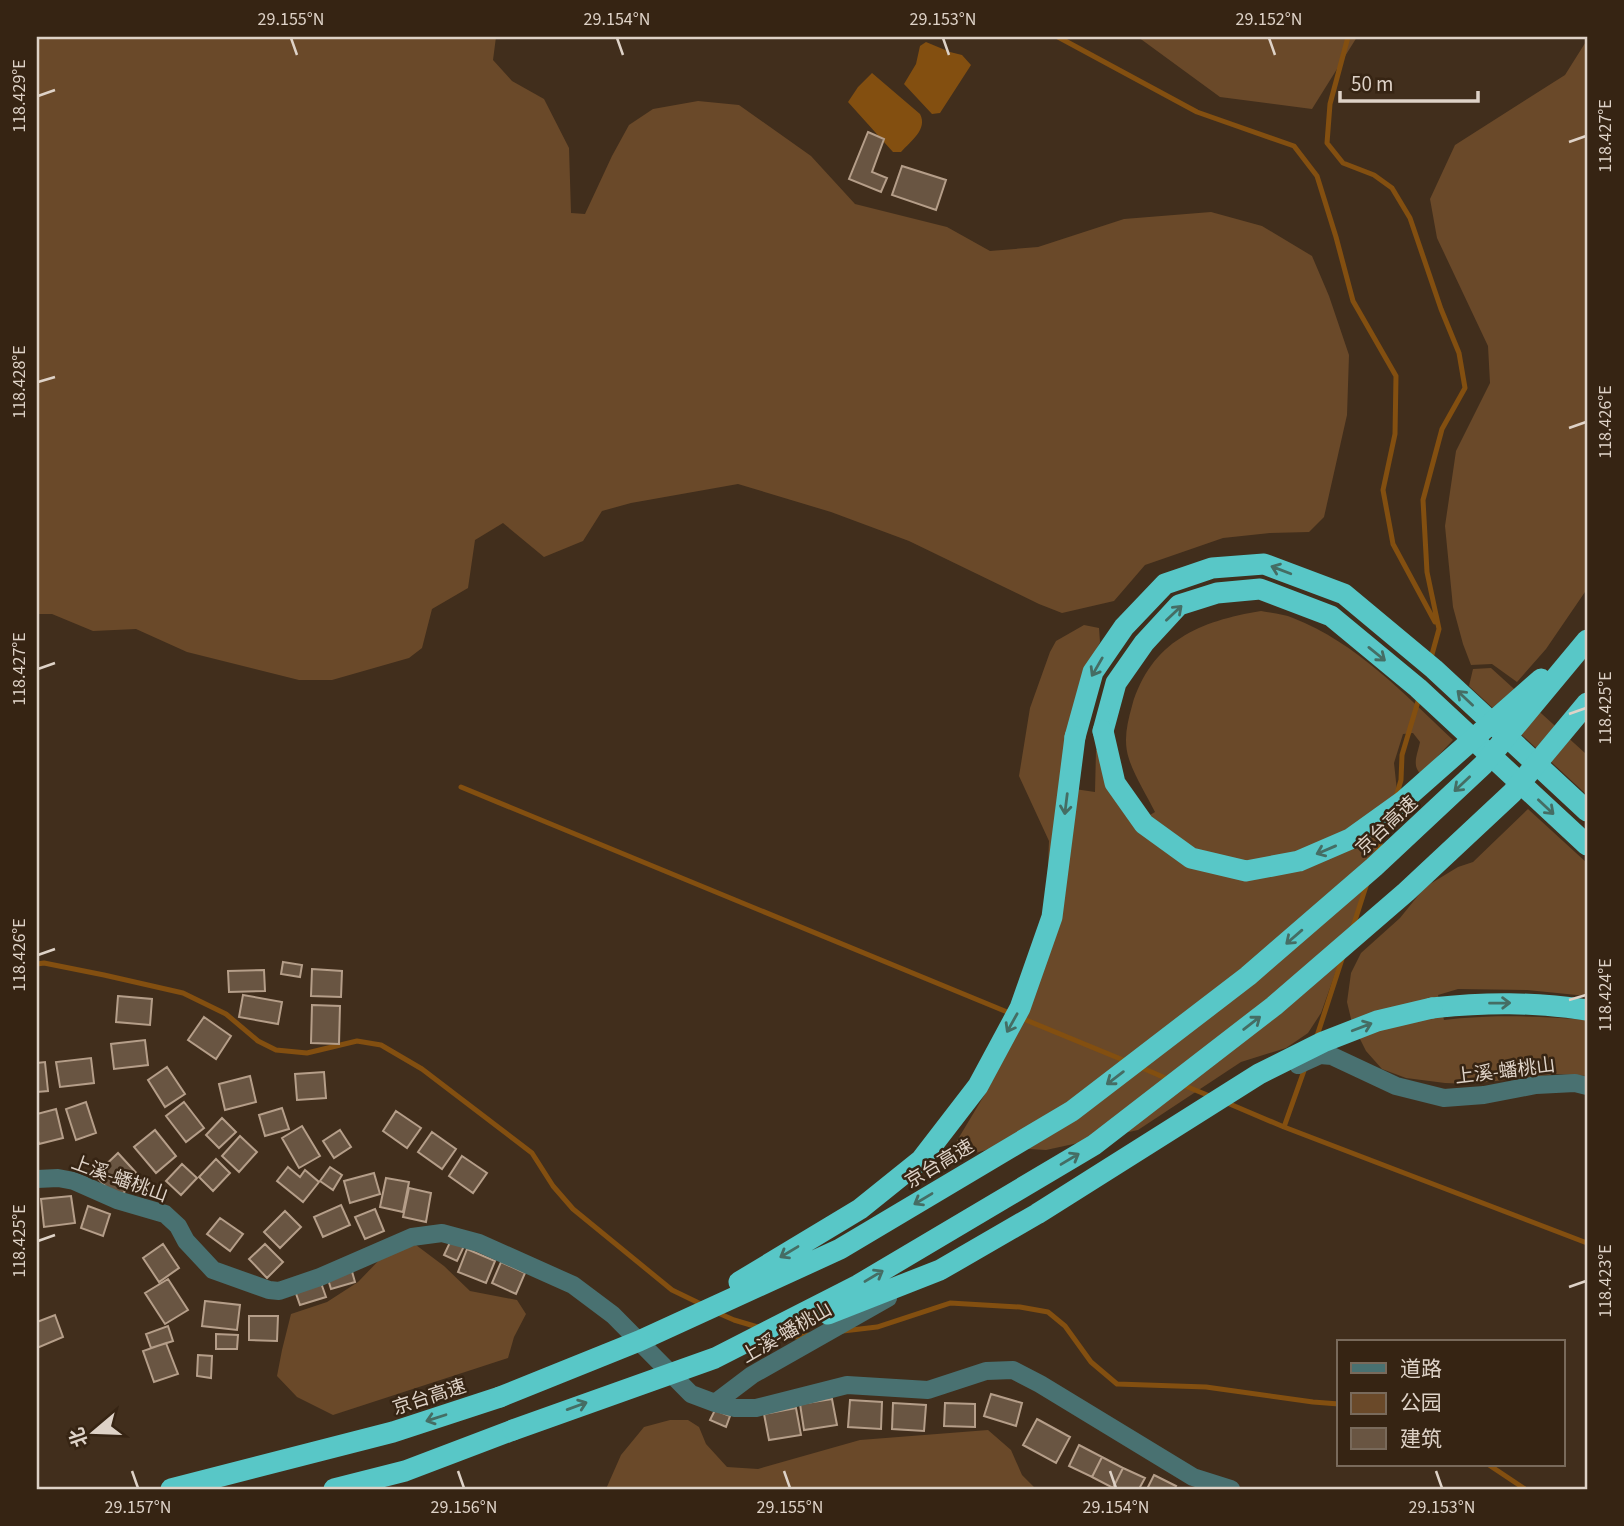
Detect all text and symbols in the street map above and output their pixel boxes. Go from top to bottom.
text: 29.155°N [258,7,324,32]
text: 29.154°N [584,7,650,32]
text: 29.153°N [910,7,976,32]
text: 29.152°N [1236,7,1302,32]
text: 118.429°E [7,59,32,133]
scale bar [1340,60,1479,104]
text: 50 m [1351,69,1393,99]
text: 118.427°E [1593,99,1618,173]
text: 118.428°E [7,345,32,419]
text: 118.426°E [1593,385,1618,459]
one-way arrow [1270,563,1292,576]
one-way arrow [1165,604,1182,621]
text: 118.427°E [7,632,32,706]
one-way arrow [1367,646,1385,662]
one-way arrow [1090,657,1104,677]
text: 118.425°E [1593,671,1618,745]
one-way arrow [1456,690,1474,706]
one-way arrow [1453,776,1471,792]
street label: 京台高速 [1350,790,1424,862]
one-way arrow [1060,792,1073,815]
one-way arrow [1537,798,1554,815]
one-way arrow [1316,844,1337,857]
text: 118.426°E [7,918,32,992]
one-way arrow [1285,929,1303,945]
text: 118.424°E [1593,958,1618,1032]
one-way arrow [1488,996,1511,1010]
one-way arrow [1005,1013,1019,1033]
one-way arrow [1242,1015,1260,1030]
one-way arrow [1351,1020,1373,1032]
street label: 上溪-蟠桃山 [1453,1052,1557,1091]
one-way arrow [1106,1070,1125,1085]
street label: 京台高速 [900,1133,979,1195]
street label: 上溪-蟠桃山 [67,1149,172,1209]
one-way arrow [1059,1152,1079,1166]
one-way arrow [914,1193,934,1207]
text: 118.425°E [7,1204,32,1278]
text: 118.423°E [1593,1244,1618,1318]
one-way arrow [780,1245,800,1259]
one-way arrow [864,1268,884,1282]
street label: 上溪-蟠桃山 [736,1296,837,1370]
legend [1337,1340,1564,1466]
text: 道路 [1400,1354,1442,1384]
street label: 京台高速 [389,1373,470,1422]
text: 公园 [1400,1388,1442,1418]
north arrow [60,1396,130,1466]
one-way arrow [566,1399,588,1412]
one-way arrow [425,1413,447,1426]
text: 北 [63,1424,95,1450]
text: 建筑 [1400,1424,1442,1454]
text: 29.157°N [105,1495,171,1520]
text: 29.156°N [431,1495,497,1520]
text: 29.155°N [757,1495,823,1520]
text: 29.154°N [1083,1495,1149,1520]
text: 29.153°N [1409,1495,1475,1520]

